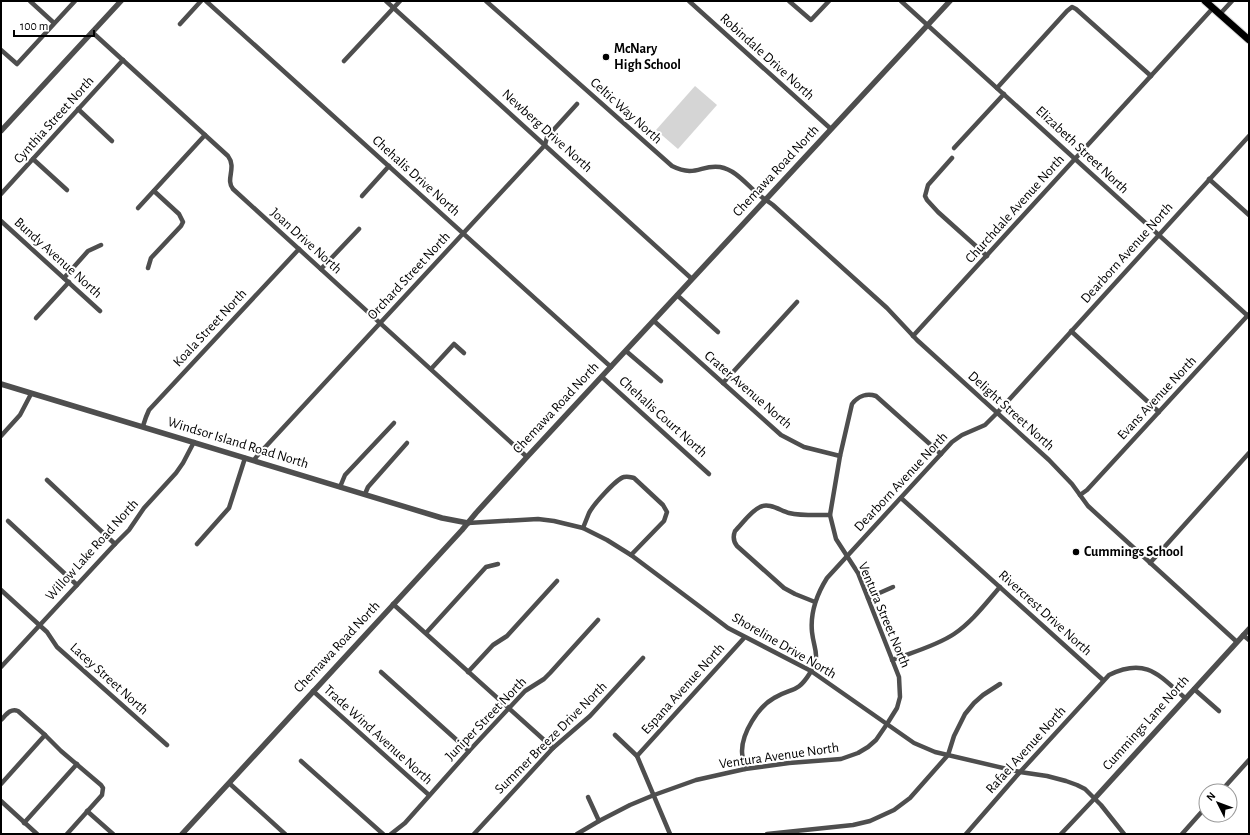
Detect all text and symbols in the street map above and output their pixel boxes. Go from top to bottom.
street label: Robindale Drive North [717,11,817,103]
scale bar [14,12,94,38]
text: 100 m [20,20,48,32]
place label: McNary High School [614,42,681,72]
marker: McNary High School [601,52,611,62]
street label: Cynthia Street North [11,74,97,166]
street label: Celtic Way North [587,75,665,147]
street label: Newberg Drive North [499,87,595,175]
street label: Elizabeth Street North [1033,104,1131,196]
street label: Chemawa Road North [730,123,822,219]
street label: Chehalis Drive North [369,133,463,219]
street label: Churchdale Avenue North [963,152,1067,266]
street label: Dearborn Avenue North [1078,200,1176,306]
street label: Joan Drive North [268,206,344,276]
street label: Bundy Avenue North [11,215,105,301]
street label: Orchard Street North [365,230,453,322]
street label: Koala Street North [171,286,249,370]
street label: Crater Avenue North [702,348,794,432]
street label: Evans Avenue North [1115,354,1199,442]
street label: Chemawa Road North [510,360,602,456]
street label: Delight Street North [965,369,1057,453]
street label: Chehalis Court North [616,374,710,460]
street label: Windsor Island Road North [166,415,310,471]
street label: Dearborn Avenue North [852,430,950,534]
street label: Willow Lake Road North [43,497,141,603]
place label: Cummings School [1084,545,1183,559]
marker: Cummings School [1071,547,1081,557]
street label: Ventura Street North [855,560,913,670]
street label: Rivercrest Drive North [996,568,1094,658]
street label: Chemawa Road North [291,599,383,695]
street label: Shoreline Drive North [729,610,839,682]
street label: Lacey Street North [67,640,151,718]
street label: Espana Avenue North [639,641,727,737]
street label: Cummings Lane North [1100,673,1192,773]
street label: Juniper Street North [443,675,529,763]
street label: Summer Breeze Drive North [492,679,610,797]
street label: Trade Wind Avenue North [321,683,435,787]
street label: Rafael Avenue North [983,704,1069,796]
street label: Ventura Avenue North [718,741,840,771]
north arrow [1198,783,1238,823]
text: N [1204,790,1218,803]

